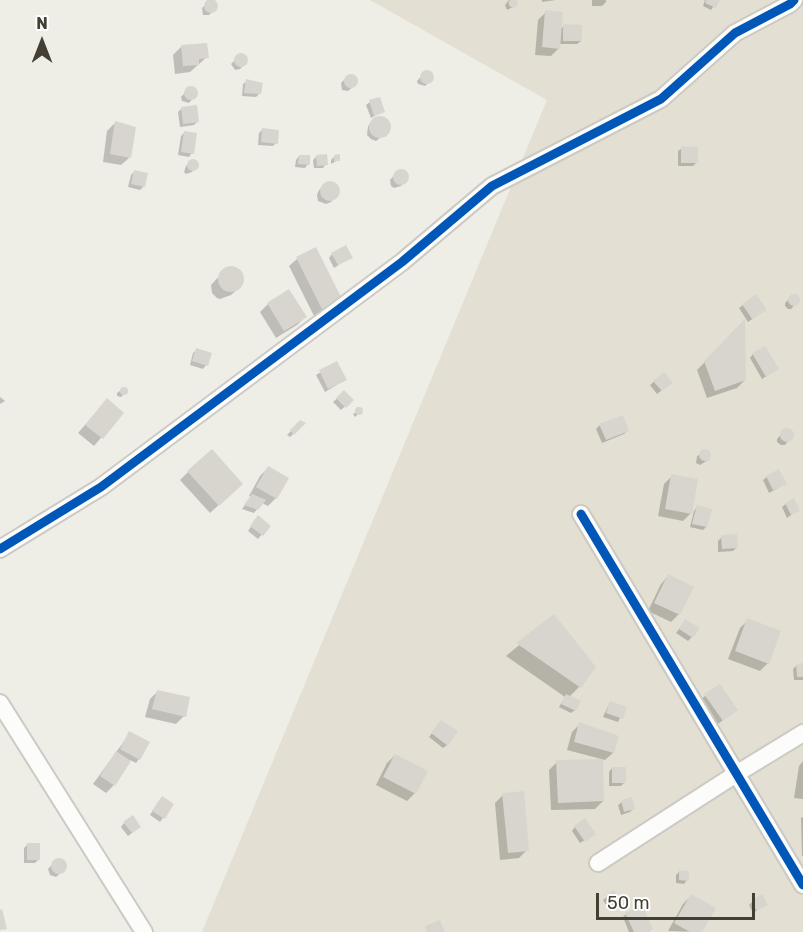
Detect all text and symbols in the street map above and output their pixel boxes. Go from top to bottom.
north arrow [12,12,72,72]
text: N [36,14,48,33]
scale bar [599,881,758,919]
text: 50 m [607,892,650,914]

